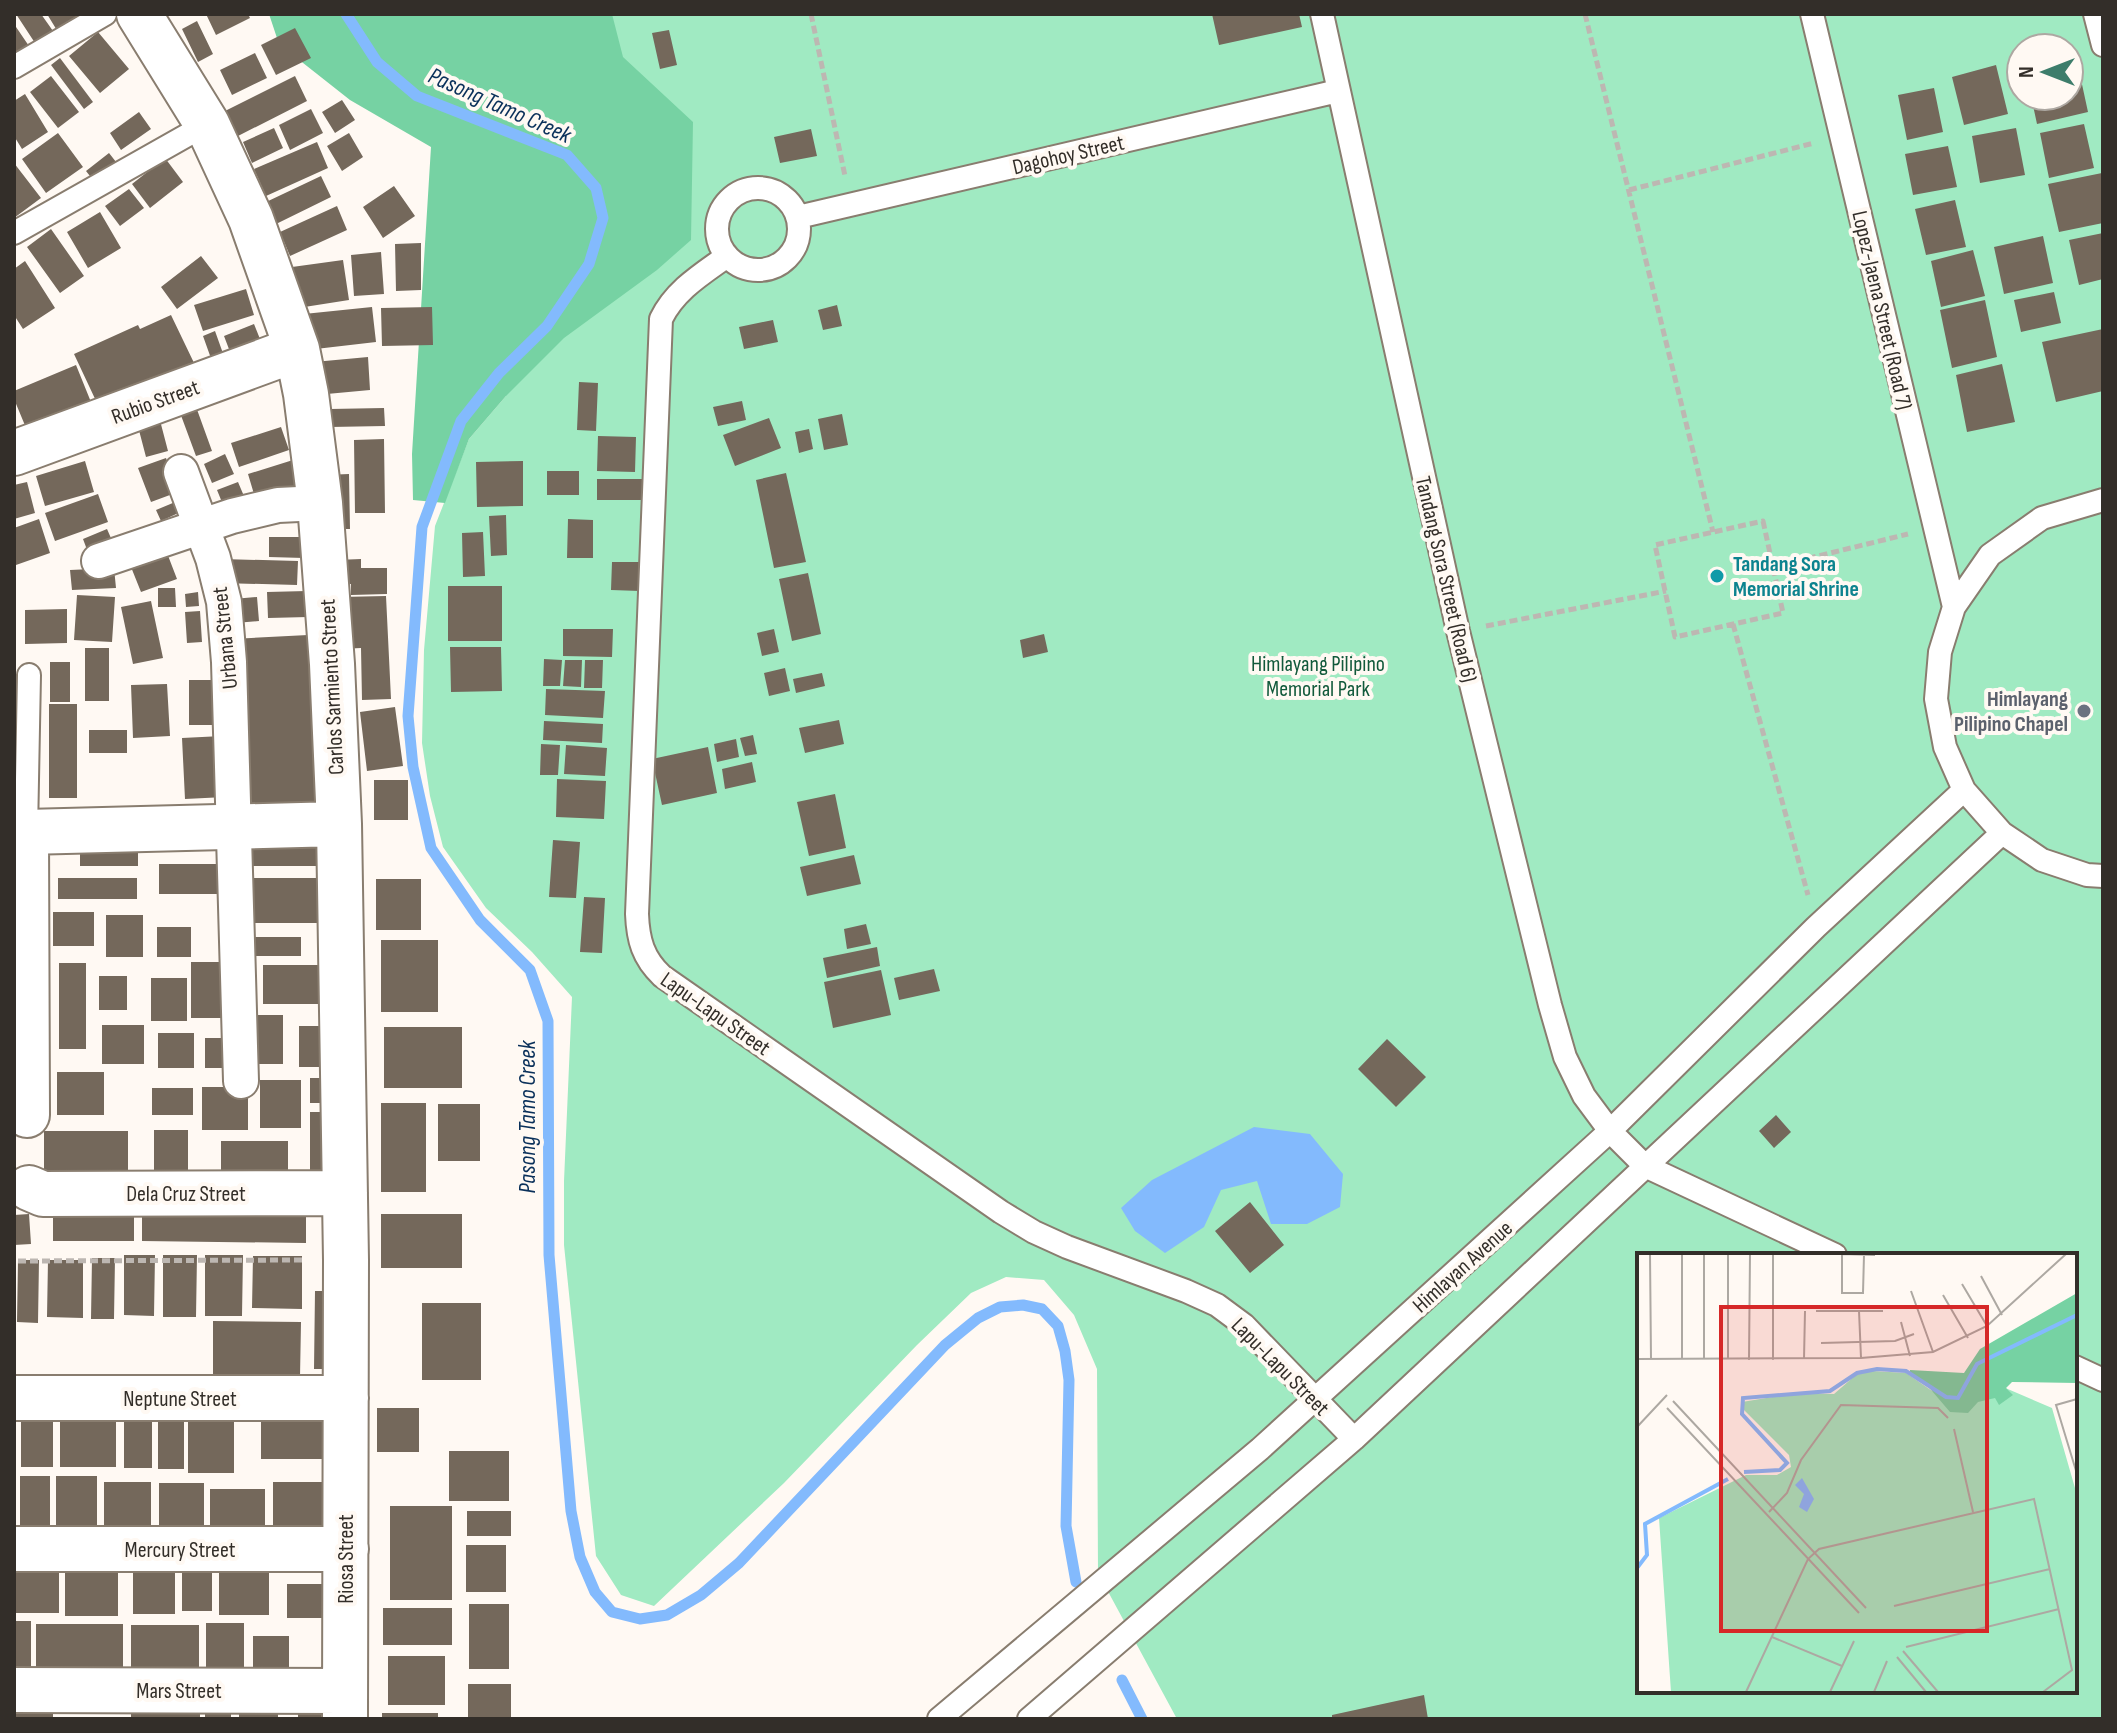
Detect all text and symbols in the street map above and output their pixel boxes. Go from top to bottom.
north arrow [2005,32,2085,112]
water label: Pasong Tamo Creek [424,61,577,150]
text: N [2013,66,2040,78]
street label: Dagohoy Street [1010,129,1127,181]
street label: Lopez-Jaena Street (Road 7) [1846,208,1918,412]
street label: Rubio Street [108,374,203,431]
street label: Tandang Sora Street (Road 6) [1409,474,1482,685]
place label: Tandang Sora Memorial Shrine [1733,551,1859,603]
marker: Tandang Sora Memorial Shrine [1708,567,1726,585]
street label: Urbana Street [207,585,244,690]
street label: Carlos Sarmiento Street [314,598,351,776]
park label: Himlayang Pilipino Memorial Park [1251,651,1385,703]
place label: Himlayang Pilipino Chapel [1954,686,2068,738]
marker: Himlayang Pilipino Chapel [2075,702,2093,720]
street label: Lapu-Lapu Street [655,967,775,1062]
water label: Pasong Tamo Creek [513,1039,542,1194]
street label: Dela Cruz Street [126,1181,246,1208]
street label: Himlayan Avenue [1407,1215,1519,1319]
inset map [1637,1253,2077,1693]
street label: Lapu-Lapu Street [1225,1312,1335,1422]
street label: Neptune Street [123,1386,237,1413]
street label: Riosa Street [333,1514,360,1604]
street label: Mercury Street [125,1537,236,1564]
street label: Mars Street [136,1678,222,1705]

